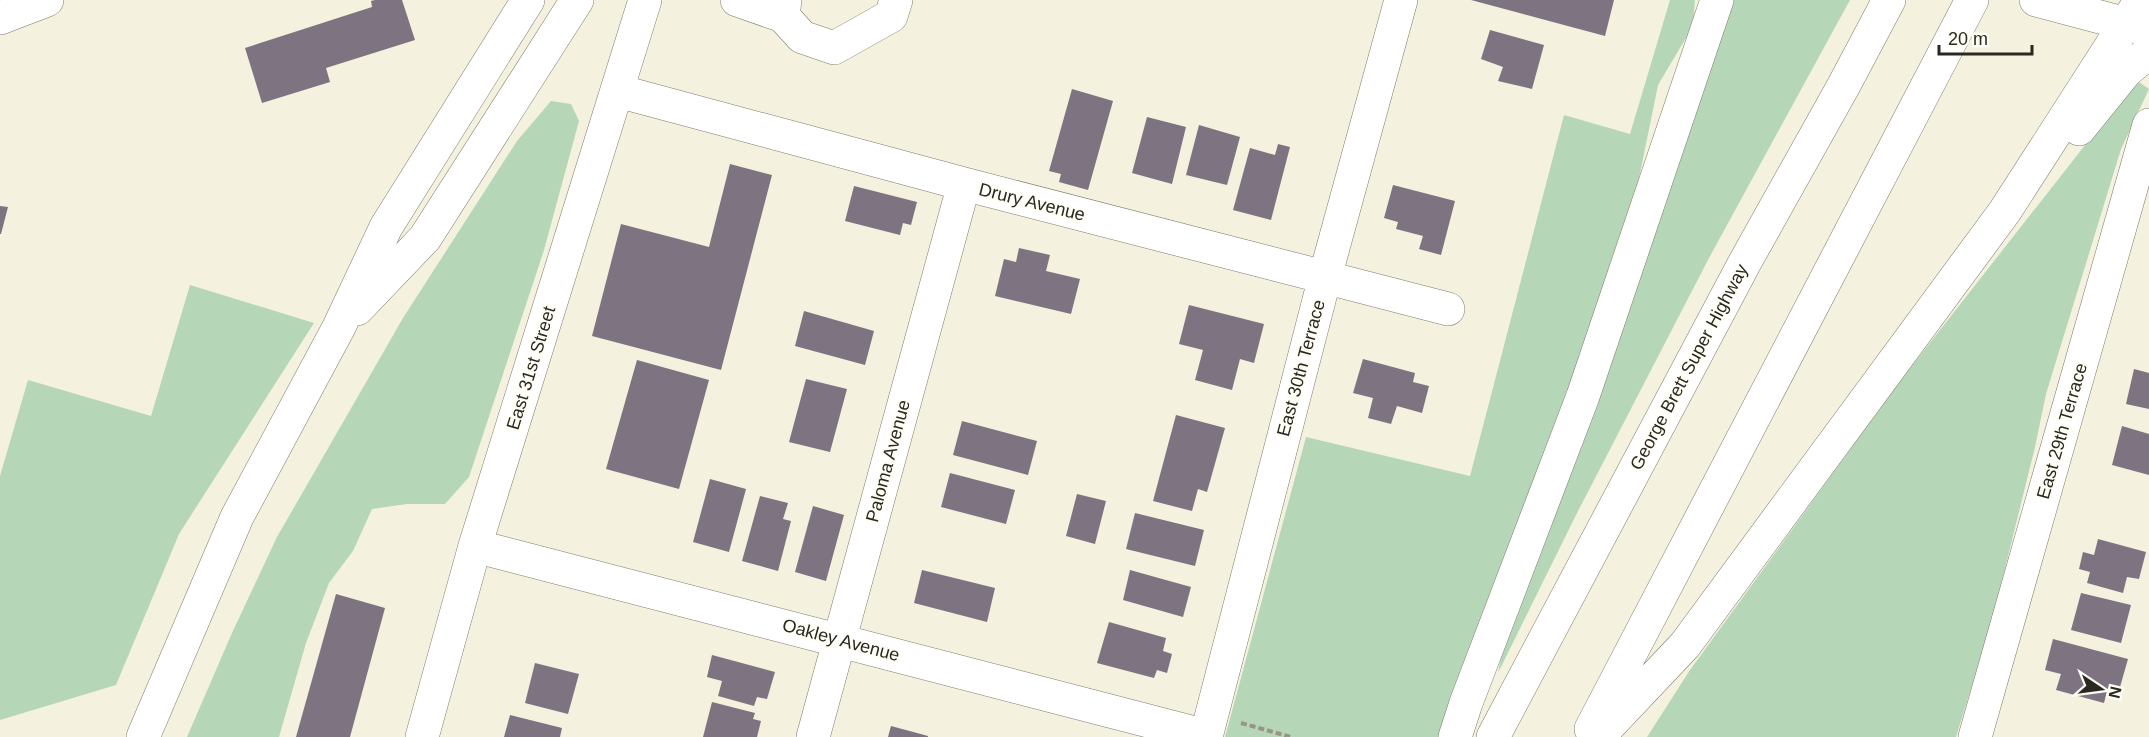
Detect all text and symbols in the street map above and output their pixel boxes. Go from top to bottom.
scale bar [1939,18,2032,56]
text: 20 m [1948,29,1988,49]
street label: Drury Avenue [977,179,1087,225]
street label: George Brett Super Highway [1626,261,1752,473]
street label: East 30th Terrace [1273,297,1329,439]
street label: East 31st Street [503,304,559,432]
street label: East 29th Terrace [2033,361,2091,501]
street label: Paloma Avenue [862,398,914,524]
street label: Oakley Avenue [780,615,902,665]
north arrow [2071,659,2131,719]
text: N [2106,685,2125,700]

